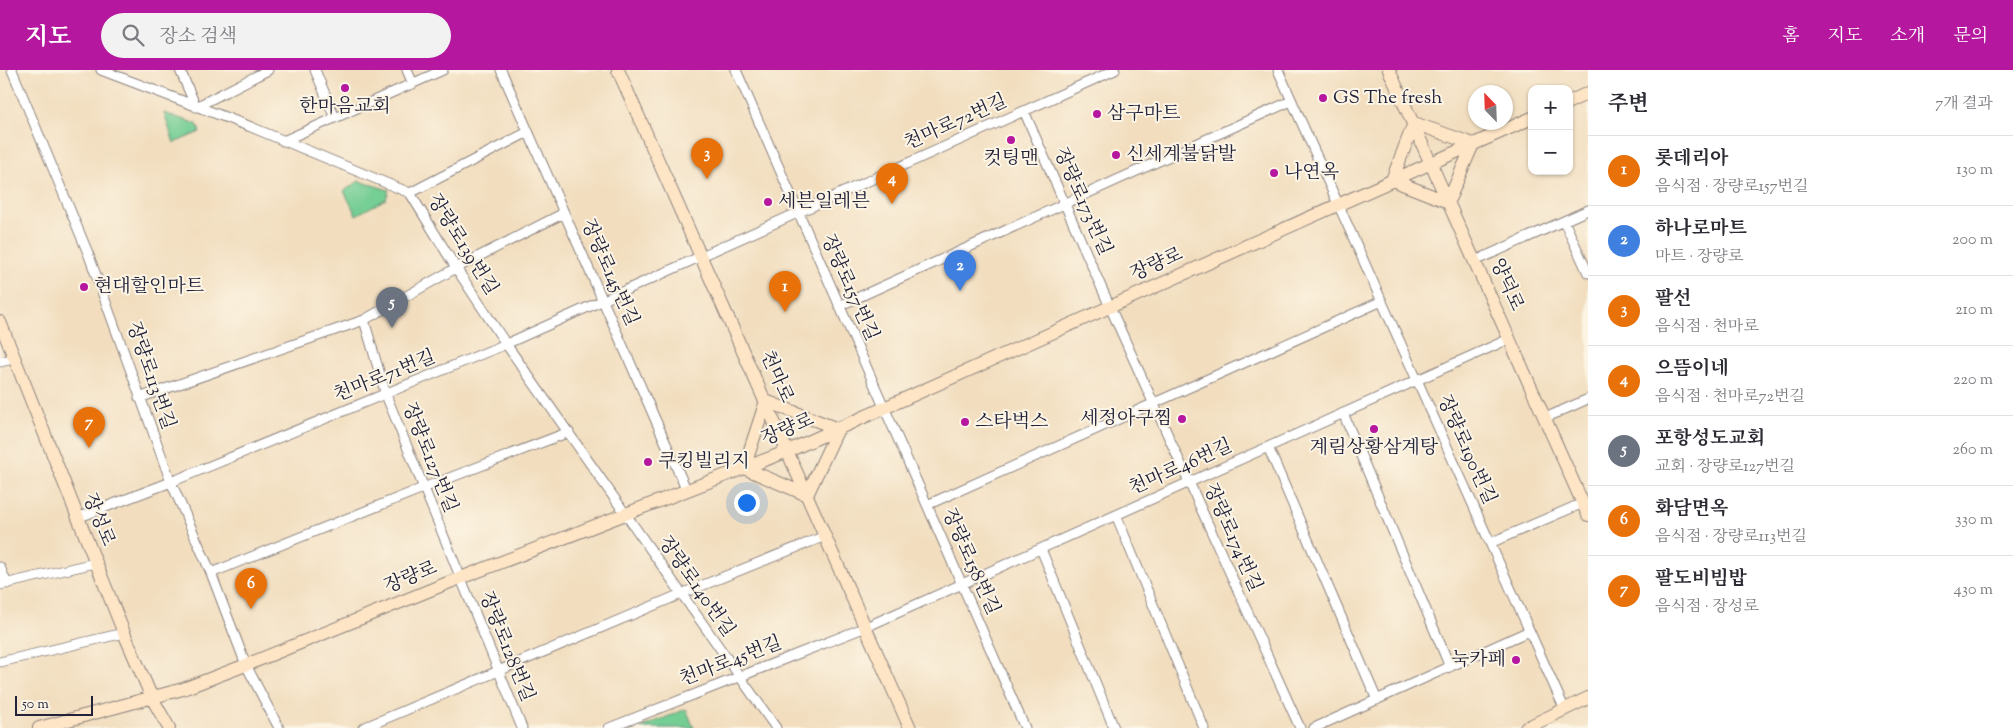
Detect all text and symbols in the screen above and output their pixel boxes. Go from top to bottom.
search box [101,13,451,58]
text: 지도 [25,21,71,55]
icon: search [119,21,147,49]
text: 장소 검색 [159,24,237,51]
text: 홈 [1782,24,1800,50]
text: 지도 [1828,24,1862,50]
text: 소개 [1890,24,1925,50]
text: 문의 [1953,24,1988,50]
marker: 한마음교회 [339,82,351,94]
place label: GS The fresh [1333,85,1442,112]
north arrow [1468,85,1513,130]
map controls [1528,85,1573,175]
button: + [1528,85,1573,130]
street label: 천마로72번길 [900,88,1012,158]
text: 주변 [1608,90,1649,120]
marker: GS The fresh [1317,92,1329,104]
text: 7개 결과 [1935,93,1993,116]
place label: 한마음교회 [299,94,391,121]
place label: 삼구마트 [1107,101,1180,128]
marker: 삼구마트 [1091,108,1103,120]
button: − [1528,130,1573,175]
marker: 컷팅맨 [1005,134,1017,146]
pin: 3 [691,138,723,179]
place label: 신세계불닭발 [1126,142,1237,169]
street label: 장량로173번길 [1046,144,1118,260]
place label: 컷팅맨 [983,146,1039,173]
text: 롯데리아 [1655,146,1728,173]
marker: 신세계불닭발 [1110,149,1122,161]
text: 1 [1621,159,1627,182]
text: 130 m [1956,159,1993,182]
place label: 나연옥 [1284,160,1339,187]
pin: 4 [876,163,908,204]
marker: 나연옥 [1268,167,1280,179]
text: 음식점 · 장량로157번길 [1655,176,1808,199]
street label: 장량로139번길 [420,189,504,301]
place label: 세븐일레븐 [778,189,870,216]
marker: 세븐일레븐 [762,196,774,208]
street label: 장량로145번길 [573,215,645,331]
text: 하나로마트 [1655,216,1747,243]
text: 2 [1620,229,1628,252]
text: 200 m [1952,229,1993,252]
street label: 장량로157번길 [813,230,885,346]
street label: 장량로 [1126,241,1188,289]
text: 마트 · 장량로 [1655,246,1743,269]
pin: 2 [944,250,976,291]
street label: 양덕로 [1482,254,1530,316]
pin: 1 [769,271,801,312]
place label: 현대할인마트 [94,274,204,301]
marker: 현대할인마트 [78,281,90,293]
text: 팔선 [1655,286,1692,313]
pin: 5 [376,287,408,328]
text: 3 [1621,299,1627,322]
text: 210 m [1955,299,1993,322]
text: 음식점 · 천마로 [1655,316,1759,339]
street label: 장량로113번길 [119,318,181,434]
street label: 천마로71번길 [330,344,440,410]
street label: 천마로 [752,346,800,408]
text: 으뜸이네 [1655,356,1728,383]
text: 4 [1620,369,1628,392]
text: 220 m [1953,369,1993,392]
text: 음식점 · 천마로72번길 [1655,386,1805,409]
street label: 장량로190번길 [1430,391,1502,509]
street label: 장량로127번길 [395,399,463,517]
place label: 세정아구찜 [1080,406,1172,433]
pin: 7 [73,407,105,448]
street label: 장량로 [757,407,819,453]
place label: 스타벅스 [975,409,1048,436]
marker: 세정아구찜 [1176,413,1188,425]
marker: 스타벅스 [959,416,971,428]
marker: 계림상황삼계탕 [1368,423,1380,435]
text: 포항성도교회 [1655,426,1765,453]
street label: 천마로46번길 [1125,433,1237,503]
place label: 계림상황삼계탕 [1310,435,1439,462]
text: 5 [1621,439,1627,462]
text: 260 m [1952,439,1993,462]
place label: 쿠킹빌리지 [658,449,750,476]
marker: 쿠킹빌리지 [642,456,654,468]
text: 교회 · 장량로127번길 [1655,456,1795,479]
street label: 장량로174번길 [1196,480,1268,596]
street label: 장성로 [75,489,121,551]
your location [734,490,760,516]
text: 화담면옥 [1655,496,1728,523]
street label: 장량로158번길 [934,504,1006,620]
text: 6 [1620,509,1628,532]
text: 330 m [1955,509,1993,532]
text: 음식점 · 장량로113번길 [1655,526,1807,549]
street label: 장량로140번길 [651,531,741,643]
street label: 장량로 [380,555,442,601]
text: 팔도비빔밥 [1655,566,1747,593]
pin: 6 [235,568,267,609]
text: 7 [1620,579,1628,602]
text: 430 m [1954,579,1993,602]
street label: 장량로128번길 [472,588,540,706]
text: 음식점 · 장성로 [1655,596,1759,619]
street label: 천마로45번길 [676,630,786,694]
place label: 눅카페 [1451,647,1506,674]
marker: 눅카페 [1510,654,1522,666]
scale bar [15,693,92,716]
text: 50 m [22,695,49,715]

